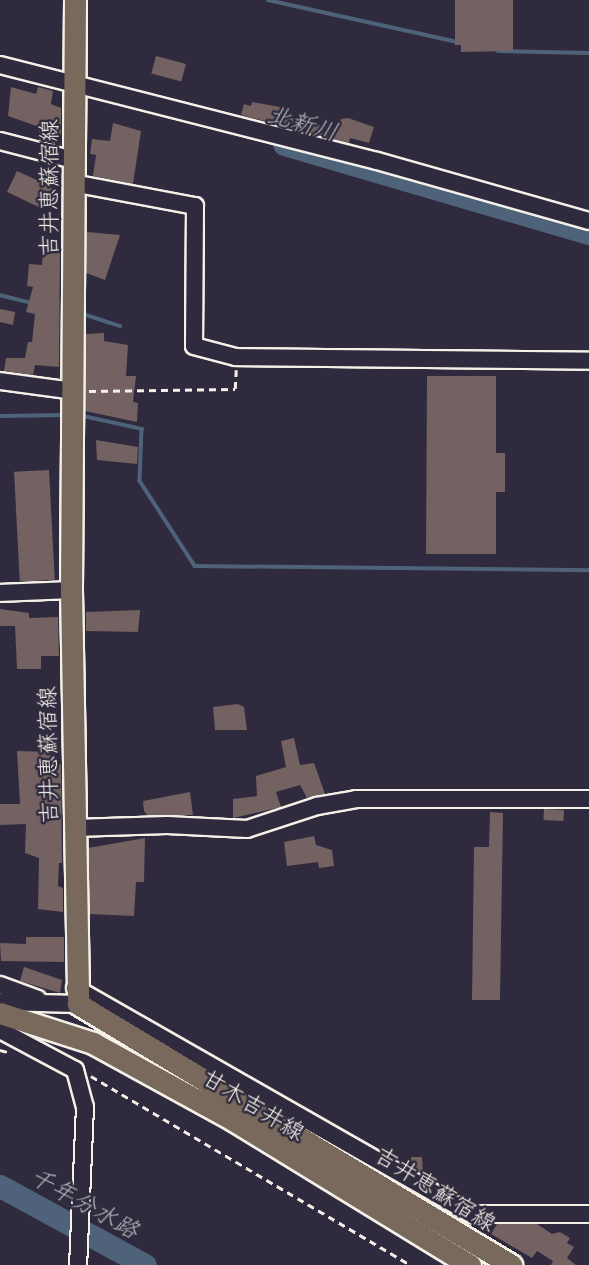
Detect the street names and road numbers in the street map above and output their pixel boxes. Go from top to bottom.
street label: 吉井恵蘇宿線 [34,119,62,257]
street label: 吉井恵蘇宿線 [32,686,62,824]
street label: 甘木吉井線 [198,1063,310,1145]
street label: 吉井恵蘇宿線 [370,1140,502,1236]

